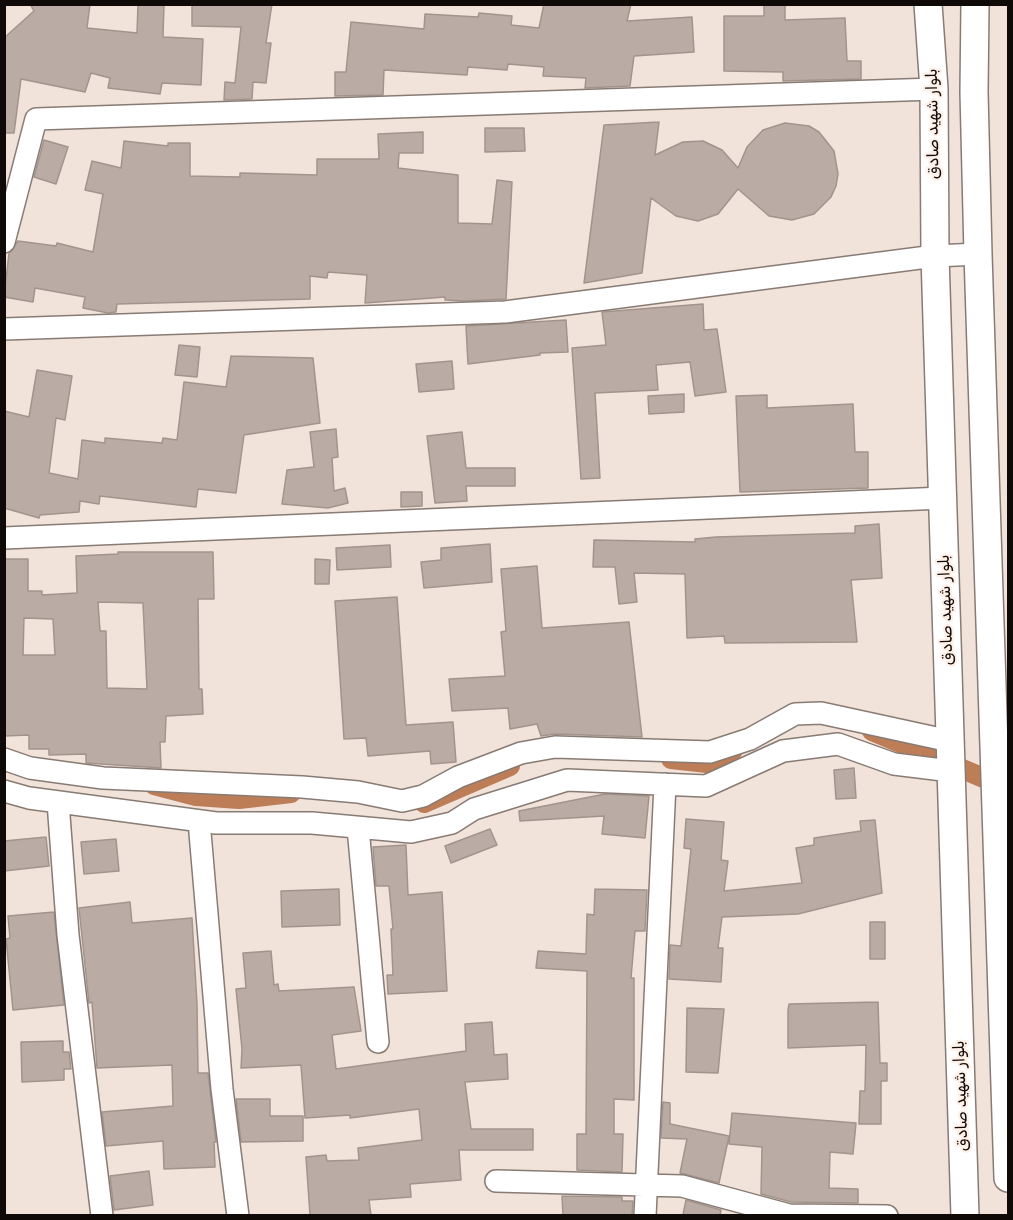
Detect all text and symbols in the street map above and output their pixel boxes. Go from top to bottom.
street label: بلوار شهید صادق [922,68,944,180]
street label: بلوار شهید صادق [934,554,958,666]
street label: بلوار شهید صادق [949,1040,973,1152]

